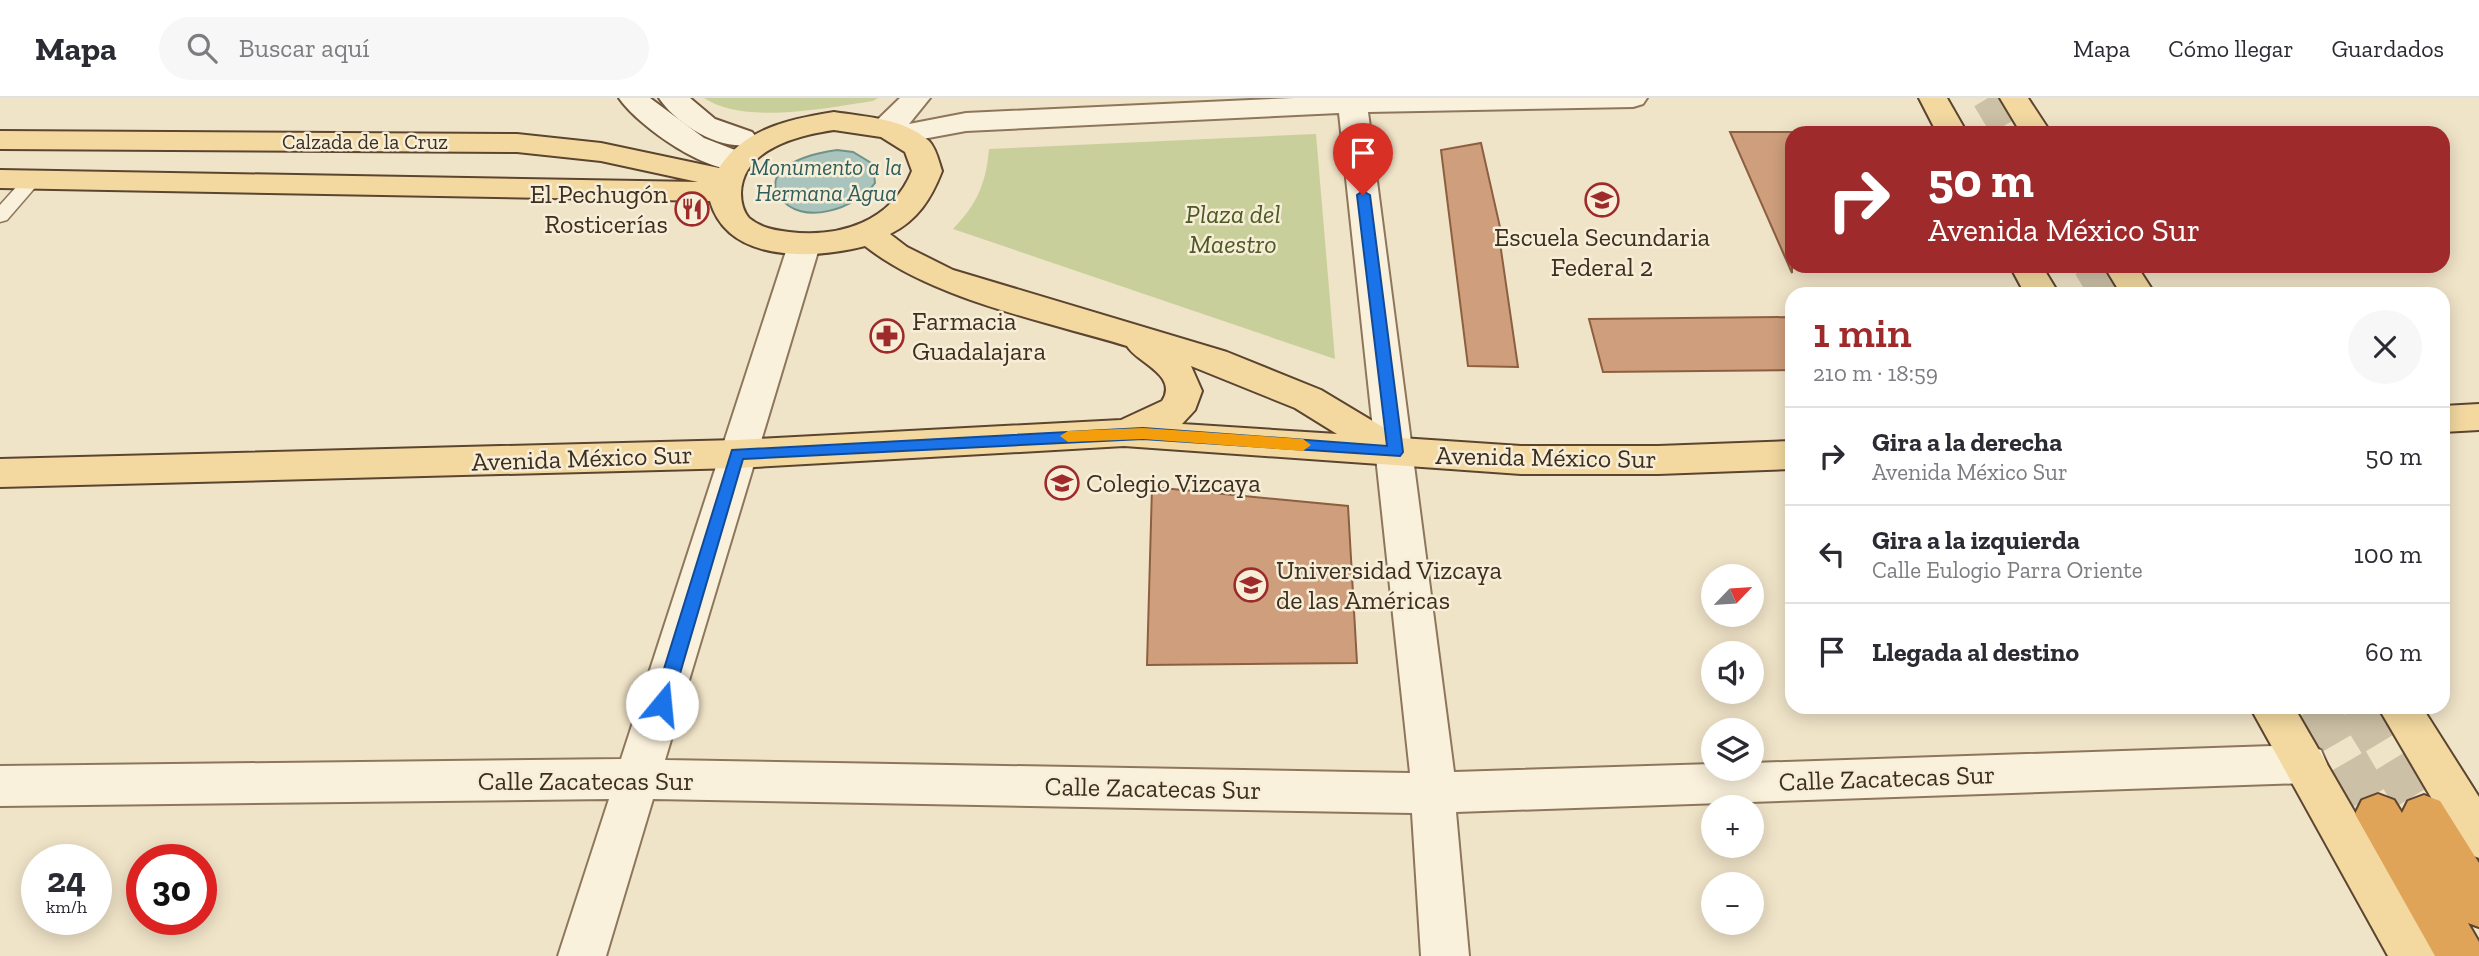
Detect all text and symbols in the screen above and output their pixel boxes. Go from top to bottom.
search box [159,17,649,80]
text: Mapa [35,29,117,68]
icon: search [183,29,221,67]
text: Buscar aquí [239,32,370,64]
text: Mapa [2073,34,2130,63]
text: Cómo llegar [2168,34,2294,63]
text: Guardados [2332,34,2444,63]
pin [1333,123,1393,195]
street label: Calzada de la Cruz [282,129,448,154]
icon: arrive [1344,134,1382,172]
text: 50 m [1928,151,2034,210]
water label: Monumento a la Hermana Agua [750,153,902,207]
icon: right [1813,154,1904,245]
place label: El Pechugón Rosticerías [530,178,668,240]
school or university icon: Escuela Secundaria Federal 2 [1583,181,1621,219]
restaurant icon: El Pechugón Rosticerías [673,190,711,228]
park label: Plaza del Maestro [1185,198,1281,260]
text: Avenida México Sur [1928,211,2200,249]
place label: Escuela Secundaria Federal 2 [1494,221,1710,283]
place label: Farmacia Guadalajara [912,305,1046,367]
text: 1 min [1813,307,1912,358]
button: close [2348,310,2422,384]
pharmacy icon: Farmacia Guadalajara [868,317,906,355]
text: 210 m · 18:59 [1813,359,1938,387]
text: Gira a la derecha [1872,426,2062,458]
icon: right [1813,437,1851,475]
street label: Avenida México Sur [471,438,693,478]
street label: Avenida México Sur [1435,439,1657,475]
text: 50 m [2365,440,2422,472]
text: Avenida México Sur [1872,458,2068,486]
school or university icon: Colegio Vizcaya [1043,464,1081,502]
place label: Colegio Vizcaya [1086,467,1261,499]
text: Gira a la izquierda [1872,524,2080,556]
icon: left [1813,535,1851,573]
text: 100 m [2354,538,2422,570]
place label: Universidad Vizcaya de las Américas [1276,554,1503,616]
text: Calle Eulogio Parra Oriente [1872,556,2143,584]
north arrow [1701,564,1764,626]
map controls [1701,564,1764,935]
school or university icon: Universidad Vizcaya de las Américas [1232,566,1270,604]
icon: arrive [1813,633,1851,671]
text: Llegada al destino [1872,636,2079,668]
text: 60 m [2365,636,2422,668]
button: sound [1701,641,1764,704]
position arrow [625,667,699,741]
button: layers [1701,718,1764,781]
street label: Calle Zacatecas Sur [1778,758,1996,798]
street label: Calle Zacatecas Sur [478,765,694,797]
street label: Calle Zacatecas Sur [1044,770,1262,806]
button: + [1701,795,1764,858]
speed limit sign: 30 [126,844,217,935]
text: 24 [47,859,86,901]
button: − [1701,872,1764,935]
text: km/h [46,896,87,918]

